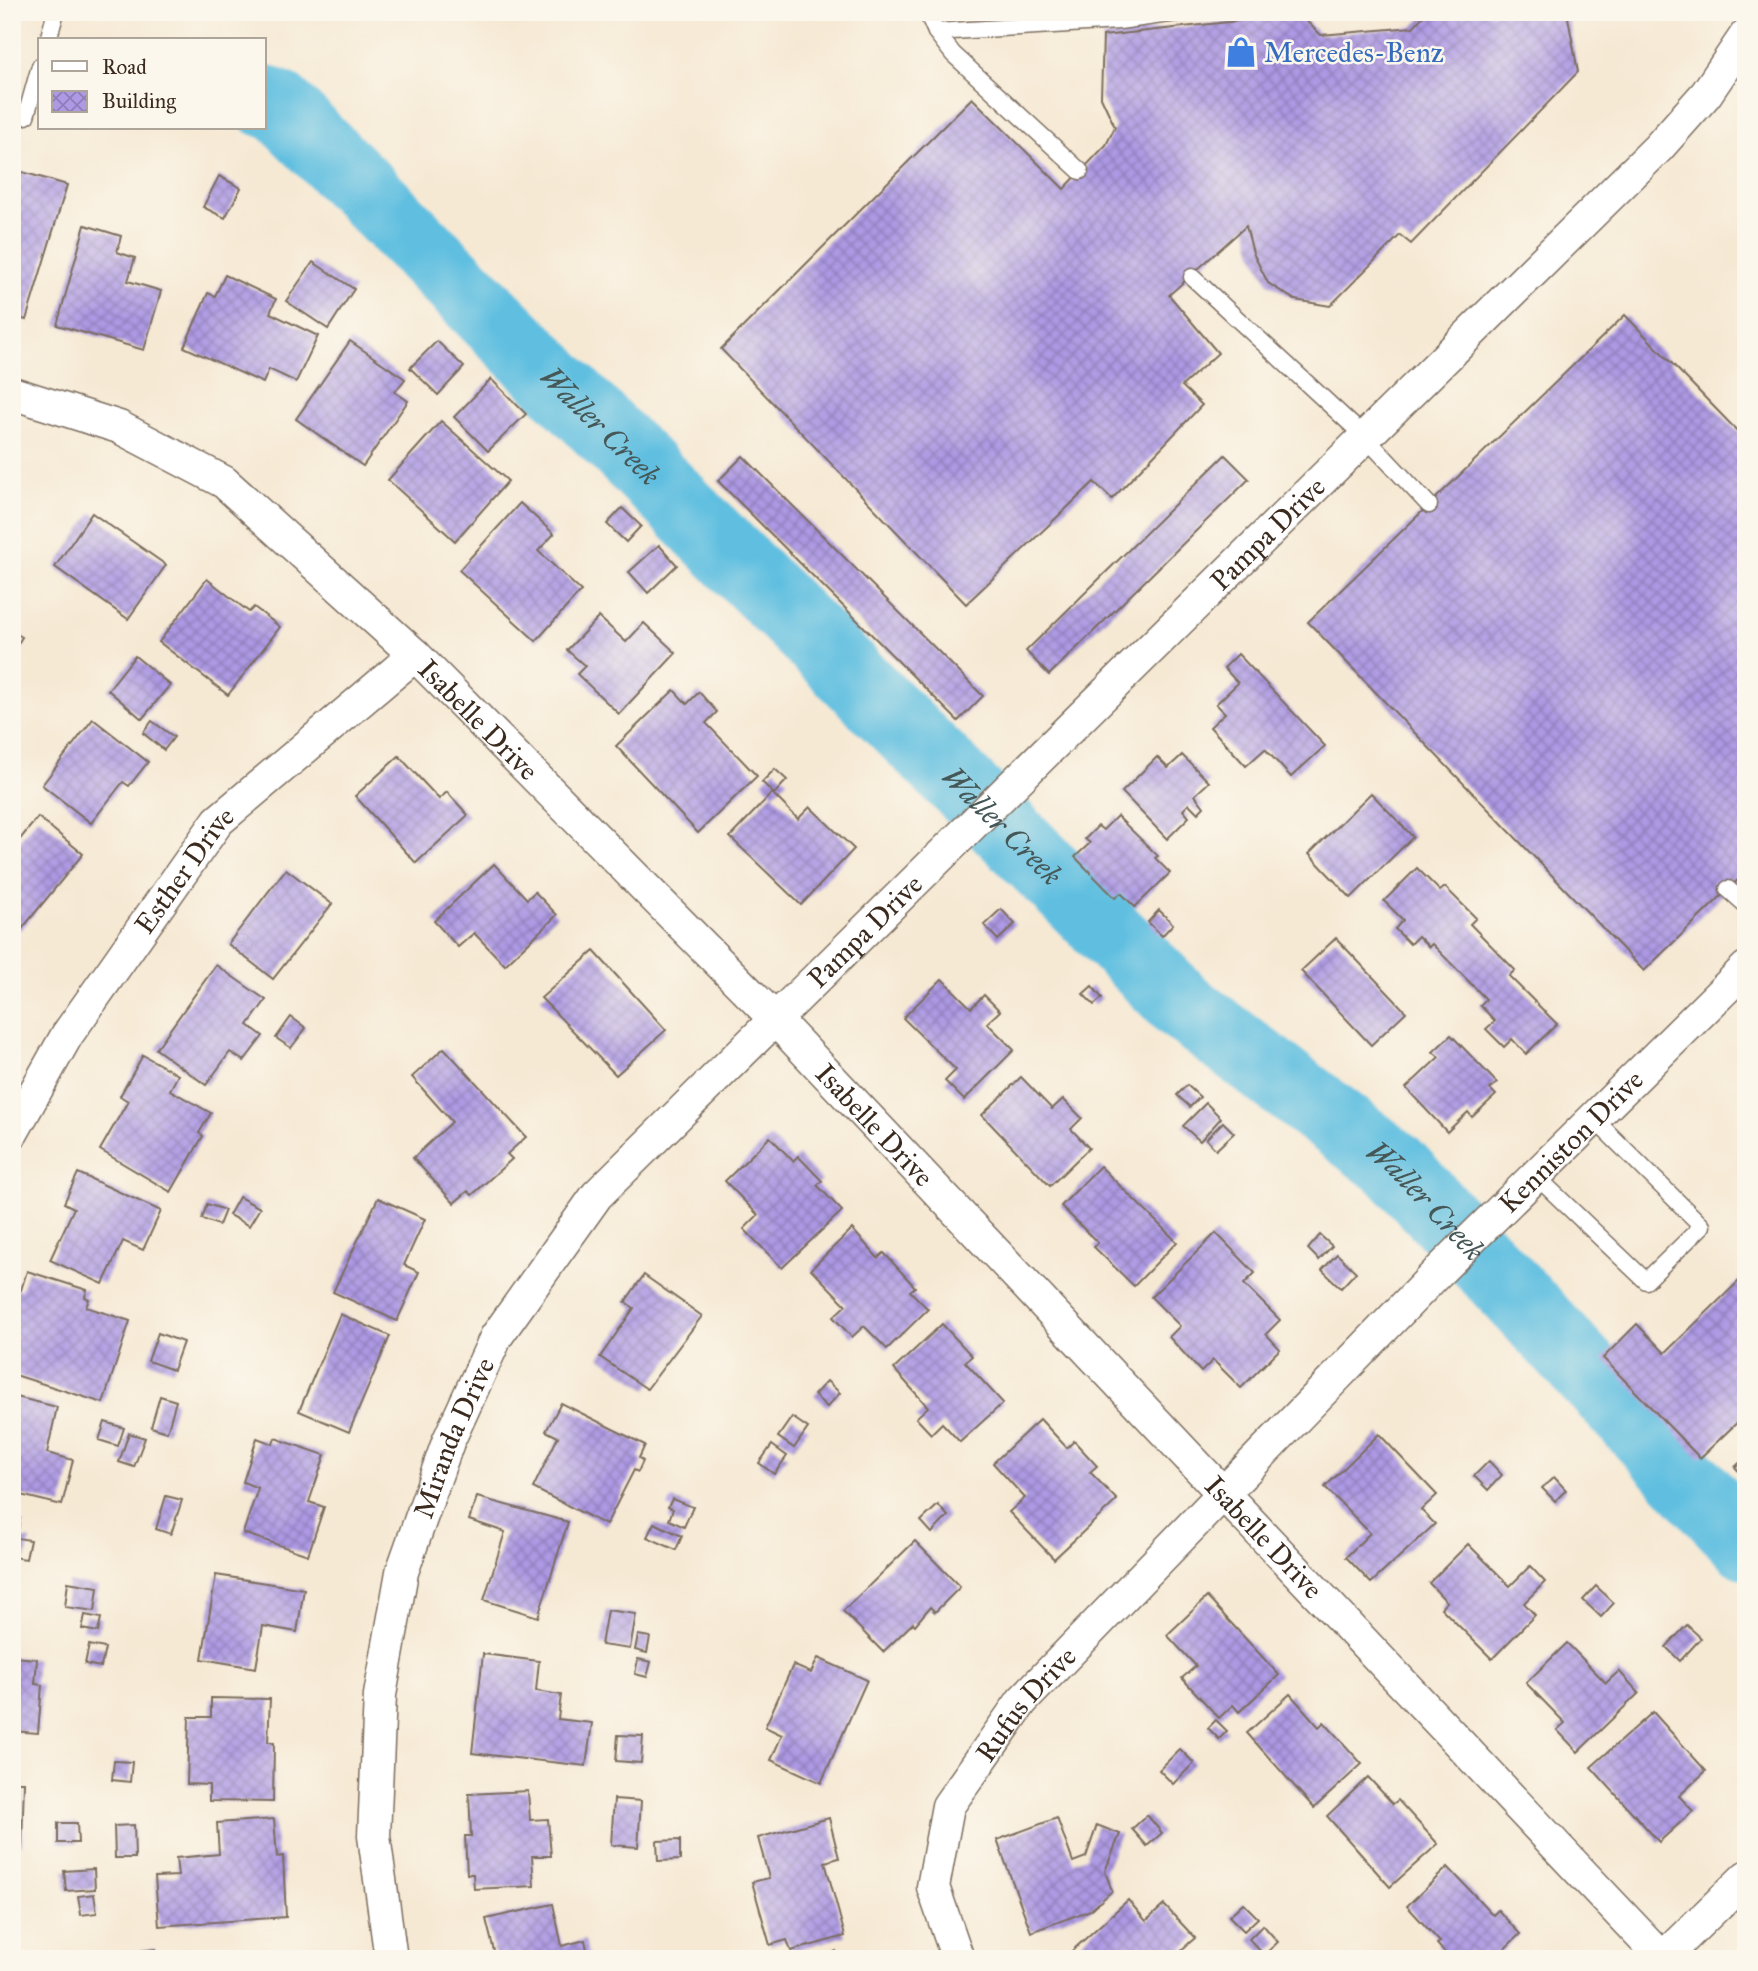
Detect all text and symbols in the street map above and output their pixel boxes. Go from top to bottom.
shop icon: Mercedes-Benz [1224,35,1258,69]
place label: Mercedes-Benz [1264,35,1444,70]
legend [38,38,266,130]
text: Road [102,54,147,80]
text: Building [102,88,176,114]
water label: Waller Creek [533,359,668,493]
street label: Pampa Drive [1203,469,1333,598]
street label: Isabelle Drive [411,652,546,788]
water label: Waller Creek [935,759,1069,893]
street label: Esther Drive [127,798,241,941]
street label: Pampa Drive [800,867,930,995]
street label: Isabelle Drive [808,1056,941,1194]
street label: Kenniston Drive [1491,1062,1651,1221]
water label: Waller Creek [1360,1133,1492,1268]
street label: Miranda Drive [405,1352,502,1523]
street label: Isabelle Drive [1197,1468,1330,1606]
street label: Rufus Drive [968,1639,1084,1769]

